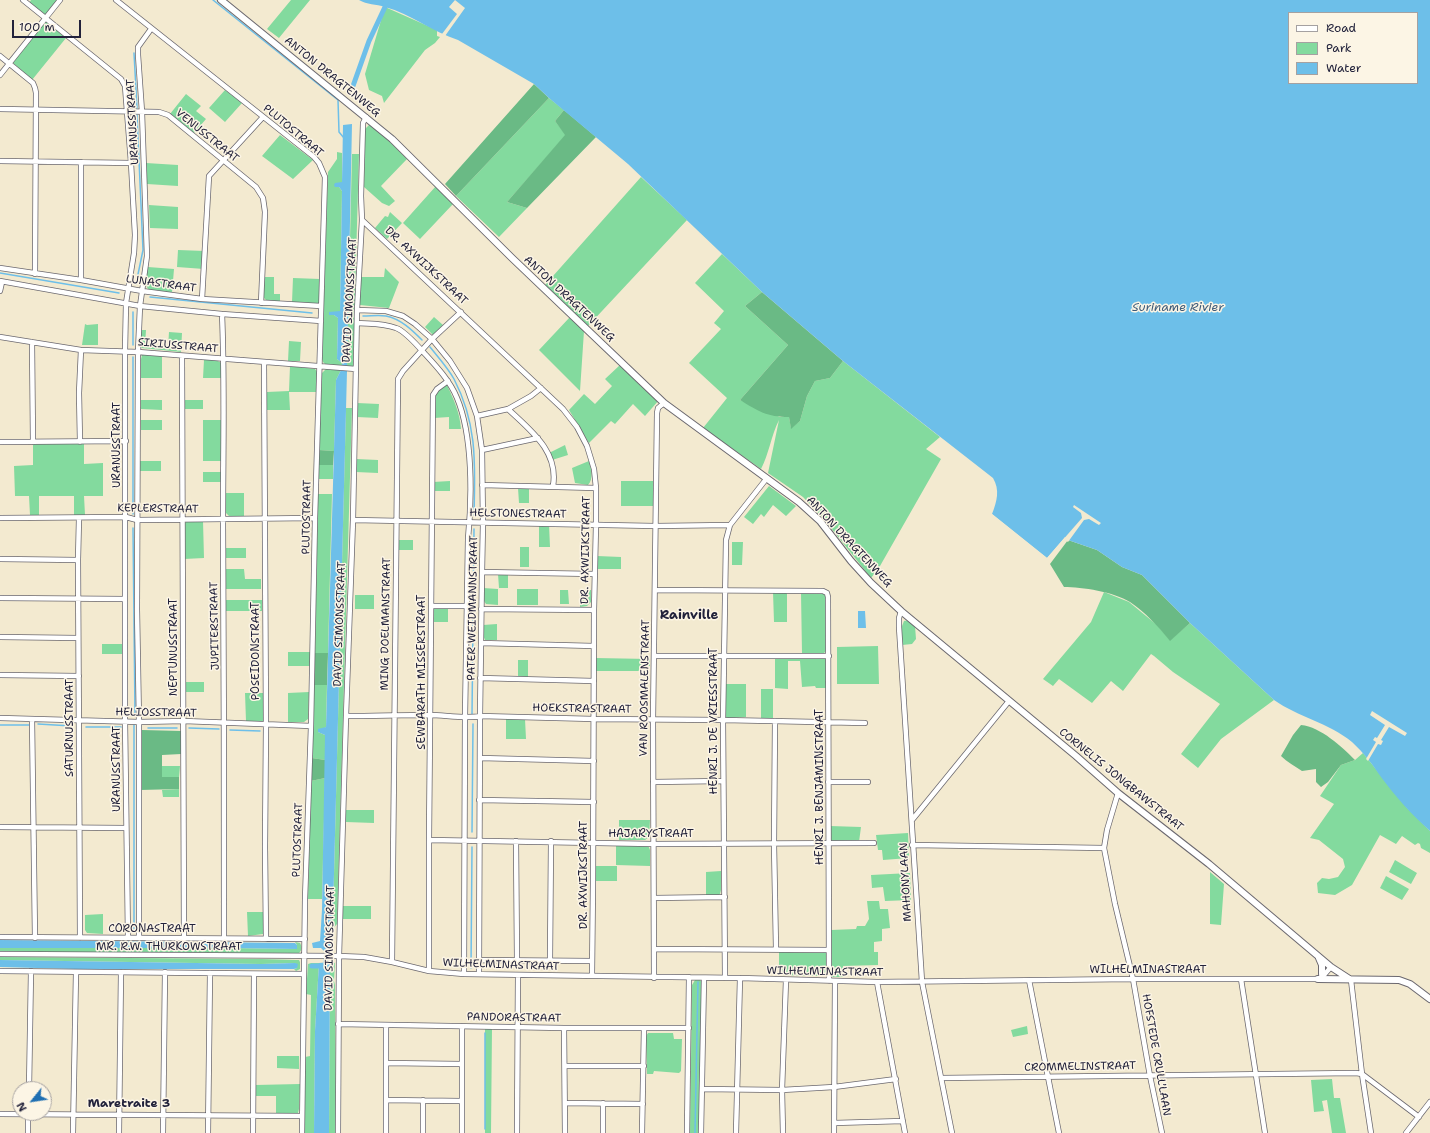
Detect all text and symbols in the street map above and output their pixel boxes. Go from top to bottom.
scale bar [14,12,83,38]
legend [1288,12,1418,84]
text: 100 m [19,19,55,35]
text: Road [1326,20,1356,36]
street label: ANTON DRAGTENWEG [281,34,383,120]
text: Park [1326,40,1352,56]
text: Water [1326,60,1361,76]
street label: URANUSSTRAAT [124,79,142,165]
street label: PLUTOSTRAAT [260,102,326,160]
street label: VENUSSTRAAT [173,106,241,166]
street label: DR. AXWIJKSTRAAT [382,224,470,308]
street label: DAVID SIMONSSTRAAT [340,237,360,363]
street label: ANTON DRAGTENWEG [521,253,617,345]
street label: LUNASTRAAT [125,273,197,295]
water label: Suriname Rivier [1132,301,1224,315]
street label: SIRIUSSTRAAT [137,336,219,356]
street label: URANUSSTRAAT [110,402,124,488]
street label: PLUTOSTRAAT [300,480,314,554]
street label: ANTON DRAGTENWEG [803,494,895,590]
street label: DR. AXWIJKSTRAAT [578,496,594,604]
street label: KEPLERSTRAAT [117,502,199,516]
street label: HELSTONESTRAAT [469,507,567,521]
street label: PATER WEIDMANNSTRAAT [465,535,481,681]
street label: MING DOELMANSTRAAT [378,557,394,691]
street label: DAVID SIMONSSTRAAT [331,561,349,687]
street label: JUPITERSTRAAT [208,581,222,671]
street label: SEWBARATH MISSERSTRAAT [415,594,429,750]
street label: NEPTUNUSSTRAAT [167,598,181,696]
street label: POSEIDONSTRAAT [249,602,263,700]
district label: Rainville [660,608,718,624]
street label: VAN ROOSMALENSTRAAT [637,619,653,757]
street label: HENRI J. DE VRIESSTRAAT [707,648,721,794]
street label: SATURNUSSTRAAT [63,679,77,777]
street label: HOEKSTRASTRAAT [532,702,632,716]
street label: HELIOSSTRAAT [115,706,197,720]
street label: HENRI J. BENJAMINSTRAAT [813,709,827,865]
street label: URANUSSTRAAT [110,726,124,812]
street label: CORNELIS JONGBAWSTRAAT [1056,726,1186,834]
street label: PLUTOSTRAAT [290,802,306,878]
street label: DR. AXWIJKSTRAAT [577,821,591,929]
street label: HAJARYSTRAAT [608,827,694,841]
street label: MAHONYLAAN [897,842,915,922]
street label: DAVID SIMONSSTRAAT [322,885,338,1011]
street label: CORONASTRAAT [108,922,196,936]
street label: MR. R.W. THURKOWSTRAAT [96,940,242,954]
street label: WILHELMINASTRAAT [442,956,560,974]
street label: WILHELMINASTRAAT [1090,963,1206,977]
street label: WILHELMINASTRAAT [766,964,884,980]
street label: HOFSTEDE CRULL'LAAN [1139,993,1173,1117]
street label: PANDORASTRAAT [467,1011,561,1025]
street label: CROMMELINSTRAAT [1024,1059,1136,1075]
north arrow [12,1081,52,1121]
district label: Maretraite 3 [88,1097,170,1111]
text: N [13,1099,31,1114]

